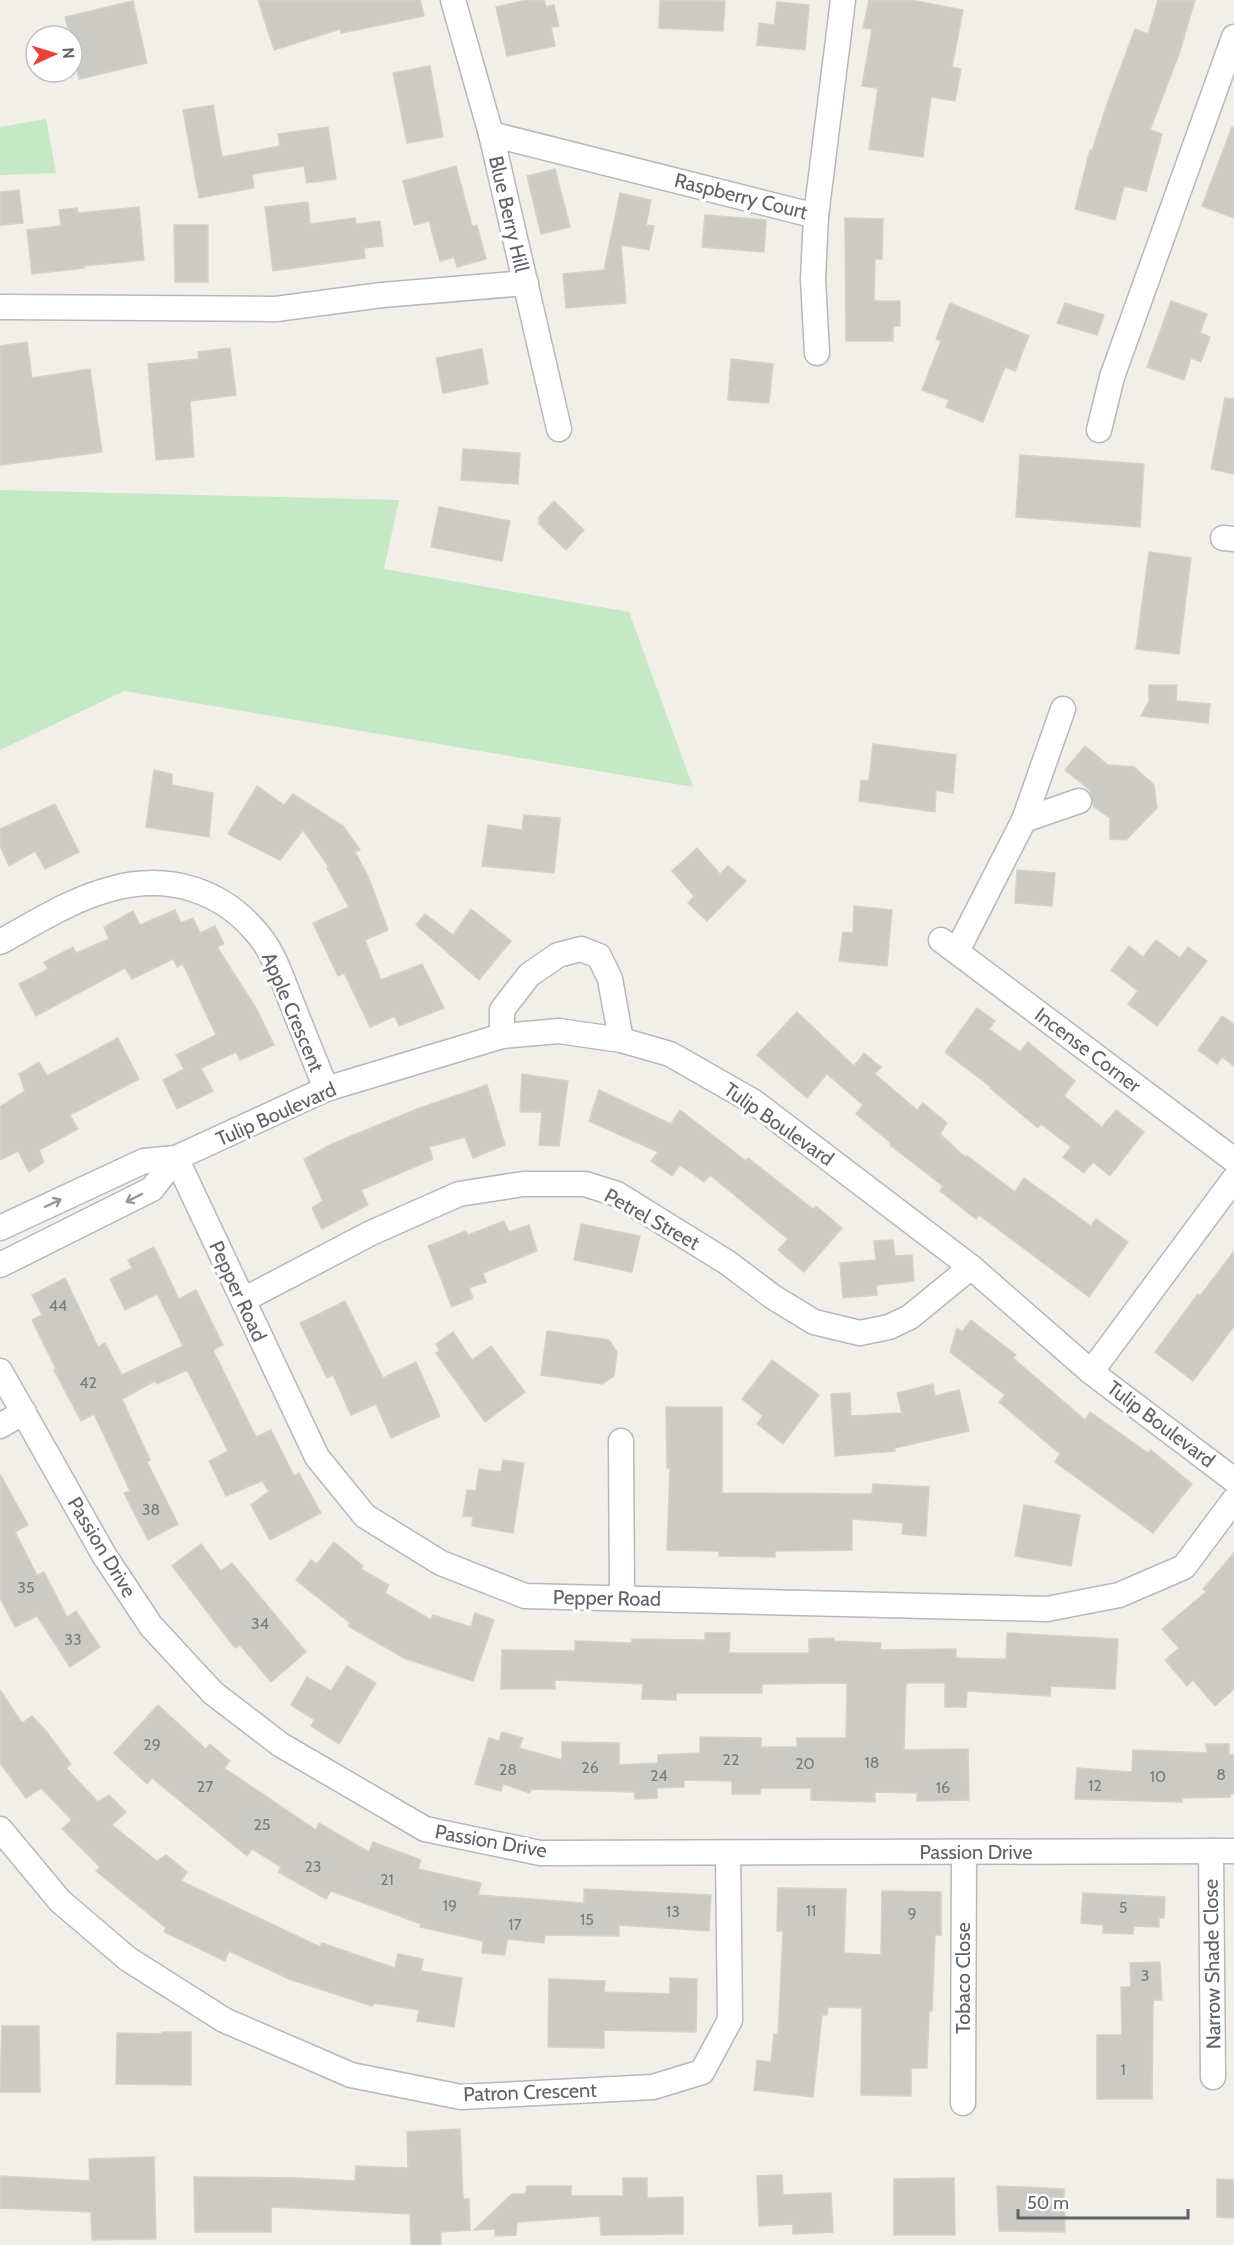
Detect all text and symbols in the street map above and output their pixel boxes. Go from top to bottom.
north arrow [24,24,84,84]
text: N [59,47,78,59]
street label: Blue Berry Hill [484,153,534,275]
street label: Raspberry Court [672,168,810,224]
street label: Apple Crescent [257,949,329,1076]
street label: Incense Corner [1030,1002,1146,1098]
street label: Tulip Boulevard [212,1077,340,1151]
street label: Tulip Boulevard [719,1077,839,1171]
street label: Petrel Street [600,1183,704,1255]
one-way arrow [126,1193,144,1204]
one-way arrow [44,1197,62,1208]
street label: Pepper Road [204,1237,272,1345]
house number: 44 [49,1296,67,1315]
house number: 42 [79,1373,97,1392]
street label: Tulip Boulevard [1102,1376,1220,1472]
street label: Passion Drive [63,1492,141,1602]
house number: 38 [142,1500,160,1519]
house number: 35 [17,1578,35,1597]
street label: Pepper Road [553,1585,661,1611]
house number: 34 [251,1614,269,1633]
house number: 33 [64,1630,82,1649]
house number: 29 [143,1735,161,1754]
house number: 22 [723,1750,739,1769]
house number: 18 [865,1753,879,1772]
house number: 20 [795,1754,815,1773]
house number: 26 [581,1758,599,1777]
house number: 28 [499,1760,517,1779]
house number: 8 [1216,1765,1226,1784]
house number: 24 [650,1766,668,1785]
house number: 10 [1150,1767,1166,1786]
house number: 12 [1088,1776,1102,1795]
house number: 27 [197,1777,213,1796]
house number: 16 [936,1778,950,1797]
house number: 25 [253,1815,271,1834]
street label: Passion Drive [433,1819,549,1863]
street label: Passion Drive [919,1840,1033,1864]
house number: 23 [304,1857,322,1876]
house number: 21 [380,1870,394,1889]
street label: Narrow Shade Close [1199,1879,1225,2049]
house number: 19 [443,1896,457,1915]
house number: 5 [1119,1898,1127,1917]
house number: 11 [806,1901,816,1920]
house number: 13 [666,1902,680,1921]
house number: 9 [907,1904,917,1923]
house number: 15 [580,1910,594,1929]
house number: 17 [508,1915,522,1934]
street label: Tobaco Close [951,1922,975,2034]
house number: 3 [1141,1966,1149,1985]
house number: 1 [1120,2060,1126,2079]
street label: Patron Crescent [463,2078,598,2106]
scale bar [1018,2182,1188,2220]
text: 50 m [1027,2192,1069,2214]

